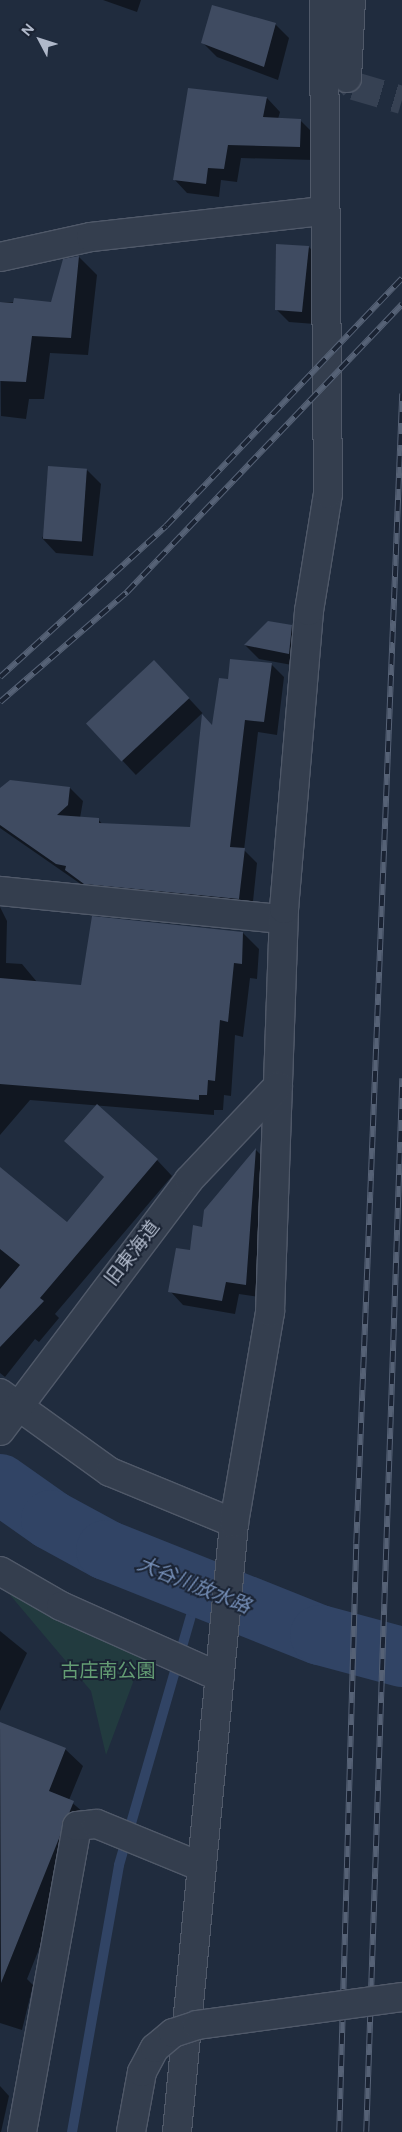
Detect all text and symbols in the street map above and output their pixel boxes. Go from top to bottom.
north arrow [15,15,65,65]
text: N [18,20,38,40]
street label: 旧東海道 [100,1216,164,1290]
water label: 大谷川放水路 [134,1551,254,1619]
park label: 古庄南公園 [61,1660,155,1682]

